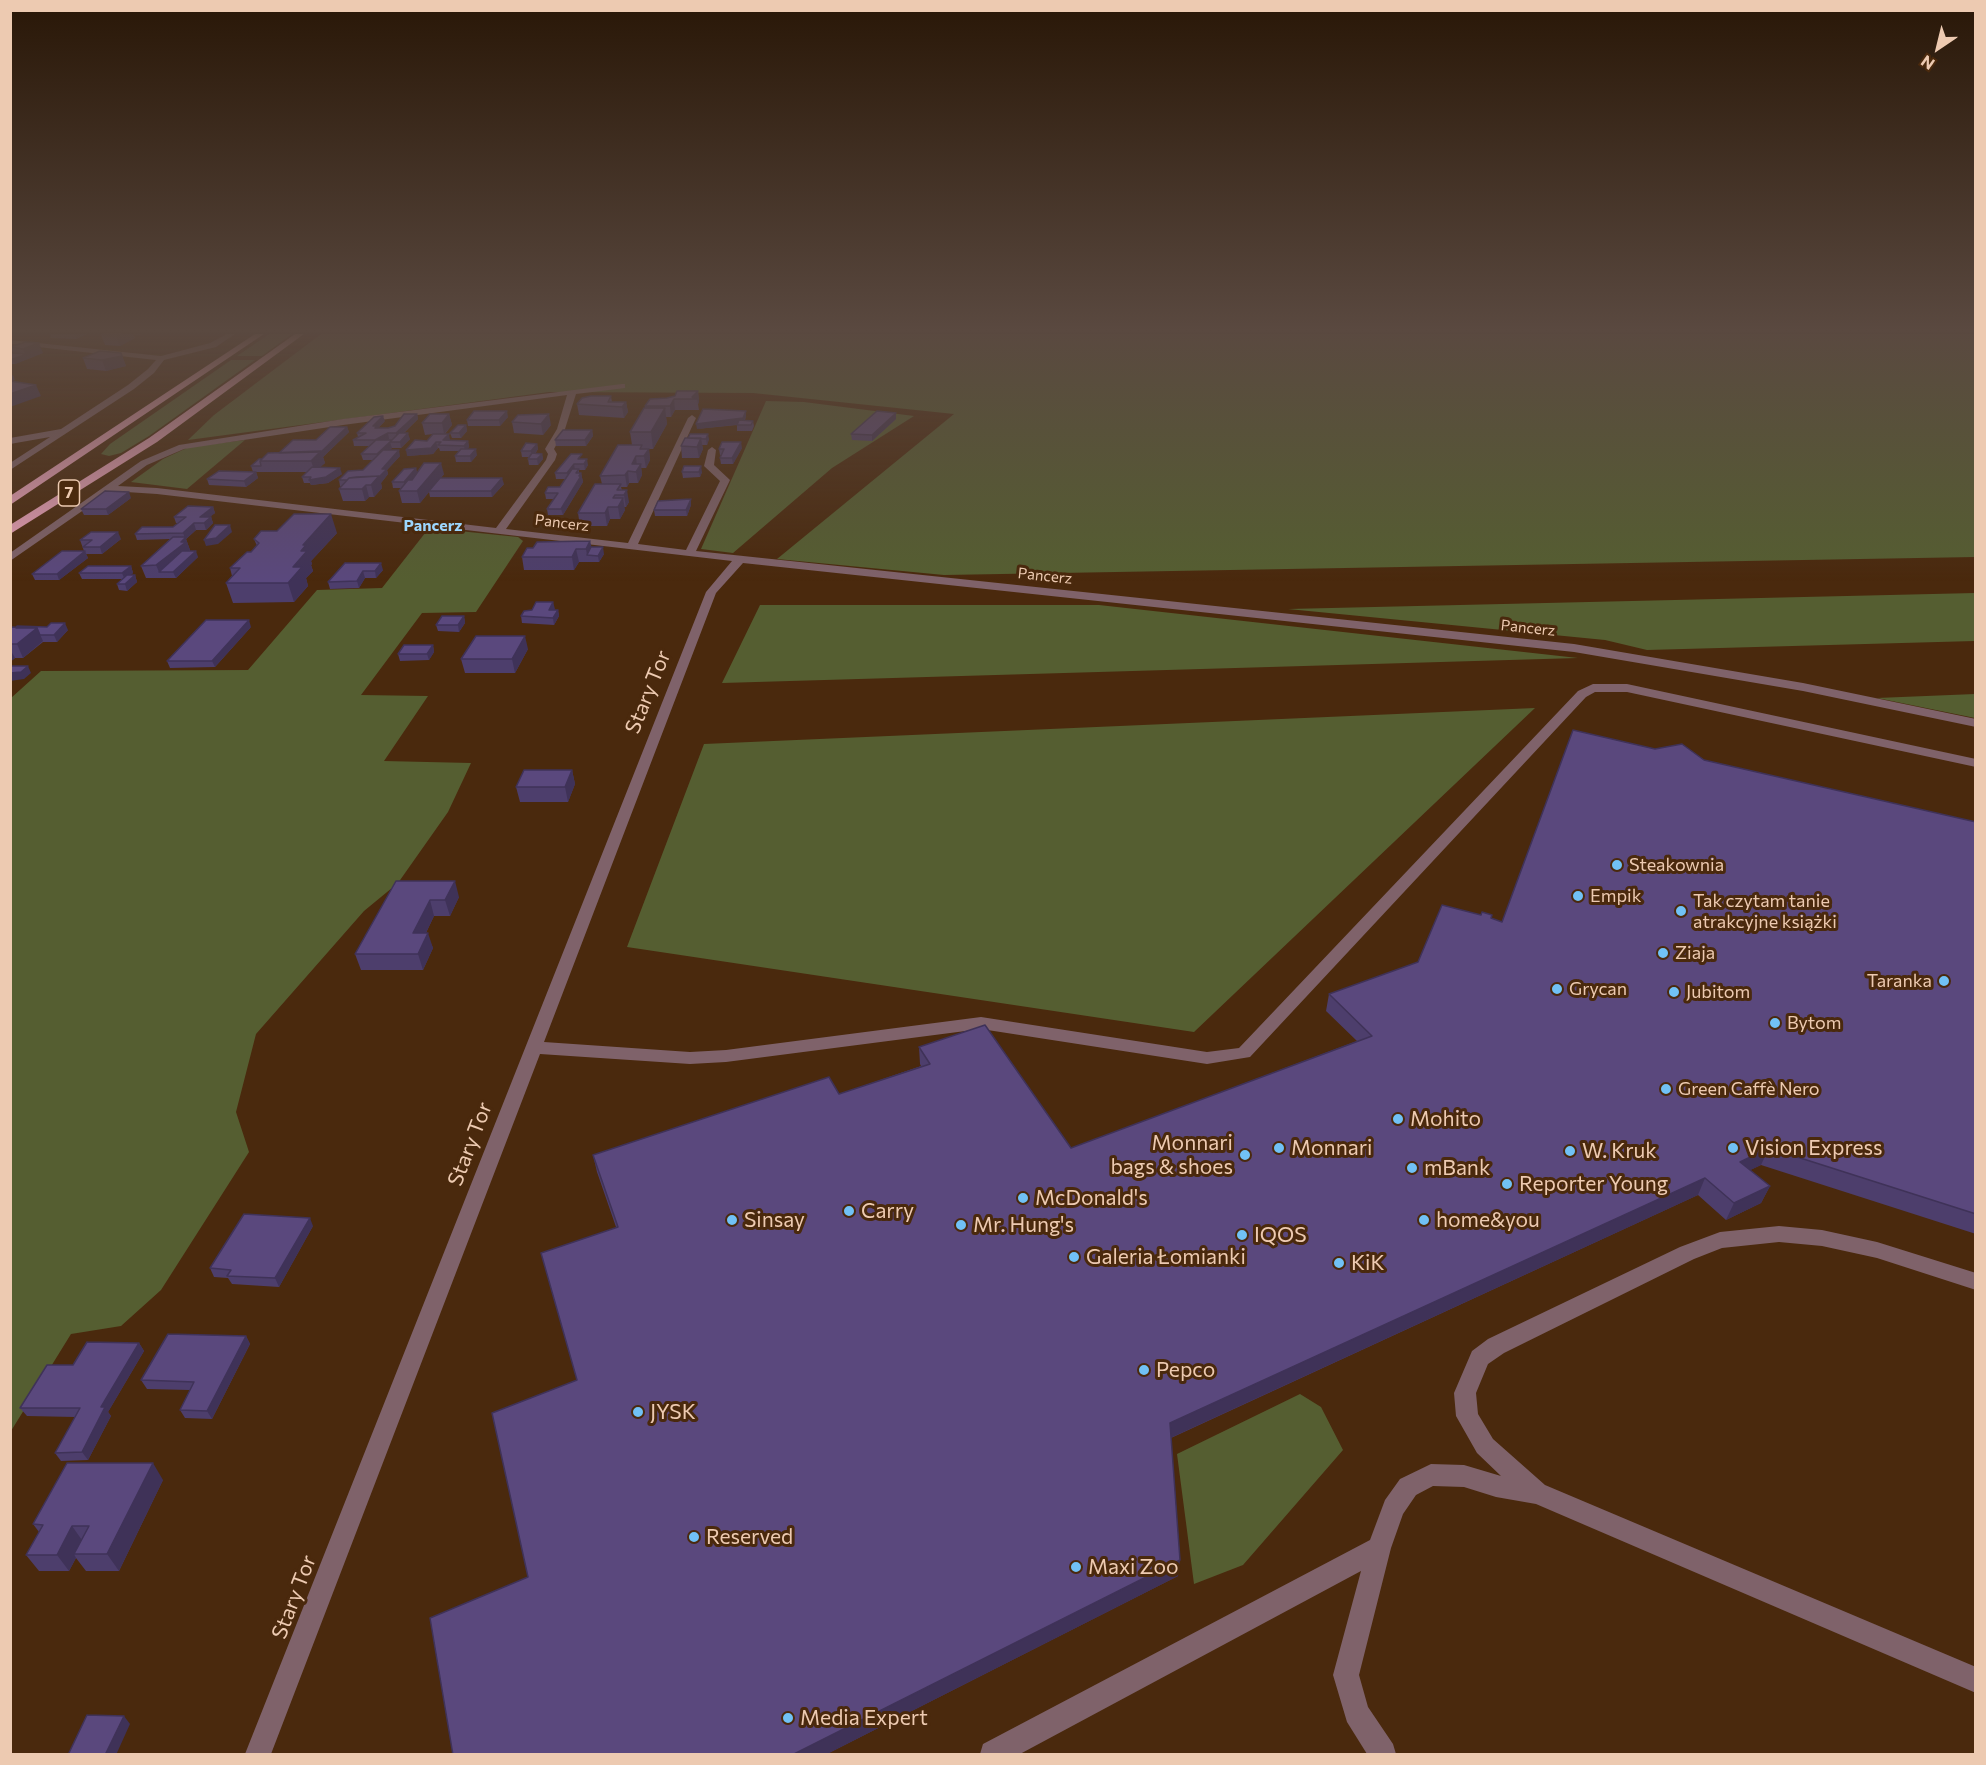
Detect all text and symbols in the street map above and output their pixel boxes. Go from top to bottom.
north arrow [1908,18,1968,78]
text: N [1917,52,1938,74]
road number: 7 [58,480,80,506]
street label: Pancerz [534,511,590,535]
district label: Pancerz [403,516,463,536]
street label: Pancerz [1017,564,1073,588]
street label: Pancerz [1500,616,1556,640]
street label: Stary Tor [620,647,676,737]
place label: Steakownia [1629,854,1724,876]
marker: Steakownia [1610,858,1624,872]
place label: Empik [1590,885,1641,907]
marker: Empik [1571,889,1585,903]
place label: Tak czytam tanie atrakcyjne książki [1693,890,1837,932]
marker: Tak czytam tanie atrakcyjne książki [1674,904,1688,918]
place label: Ziaja [1675,942,1715,964]
marker: Ziaja [1656,946,1670,960]
place label: Taranka [1867,970,1932,992]
marker: Taranka [1937,974,1951,988]
place label: Grycan [1569,978,1627,1000]
place label: Jubitom [1686,981,1750,1003]
marker: Grycan [1550,982,1564,996]
marker: Jubitom [1667,985,1681,999]
place label: Bytom [1787,1012,1842,1034]
marker: Bytom [1768,1016,1782,1030]
place label: Green Caffè Nero [1678,1078,1820,1100]
marker: Green Caffè Nero [1659,1082,1673,1096]
street label: Stary Tor [443,1099,497,1189]
place label: Mohito [1410,1106,1481,1132]
marker: Mohito [1391,1112,1405,1126]
place label: Monnari bags & shoes [1110,1130,1233,1180]
place label: Monnari [1291,1135,1372,1161]
place label: Vision Express [1745,1135,1883,1161]
place label: W. Kruk [1582,1138,1657,1164]
marker: Monnari [1272,1141,1286,1155]
marker: Vision Express [1726,1141,1740,1155]
marker: W. Kruk [1563,1144,1577,1158]
marker: Monnari bags & shoes [1238,1148,1252,1162]
place label: mBank [1424,1155,1490,1181]
marker: mBank [1405,1161,1419,1175]
place label: Reporter Young [1519,1171,1668,1197]
marker: Reporter Young [1500,1177,1514,1191]
place label: McDonald's [1035,1185,1148,1211]
marker: McDonald's [1016,1191,1030,1205]
place label: Carry [861,1198,914,1224]
marker: Carry [842,1204,856,1218]
place label: Sinsay [744,1207,805,1233]
place label: home&you [1436,1207,1540,1233]
place label: Mr. Hung's [973,1212,1074,1238]
marker: Sinsay [725,1213,739,1227]
marker: home&you [1417,1213,1431,1227]
marker: Mr. Hung's [954,1218,968,1232]
place label: IQOS [1254,1222,1306,1248]
marker: IQOS [1235,1228,1249,1242]
place label: Galeria Łomianki [1086,1244,1246,1270]
marker: Galeria Łomianki [1067,1250,1081,1264]
place label: KiK [1351,1250,1385,1276]
marker: KiK [1332,1256,1346,1270]
place label: Pepco [1156,1357,1215,1383]
marker: Pepco [1137,1363,1151,1377]
place label: JYSK [650,1399,696,1425]
marker: JYSK [631,1405,645,1419]
place label: Reserved [706,1524,793,1550]
marker: Reserved [687,1530,701,1544]
street label: Stary Tor [267,1552,321,1642]
place label: Maxi Zoo [1088,1554,1179,1580]
marker: Maxi Zoo [1069,1560,1083,1574]
place label: Media Expert [800,1705,928,1731]
marker: Media Expert [781,1711,795,1725]

